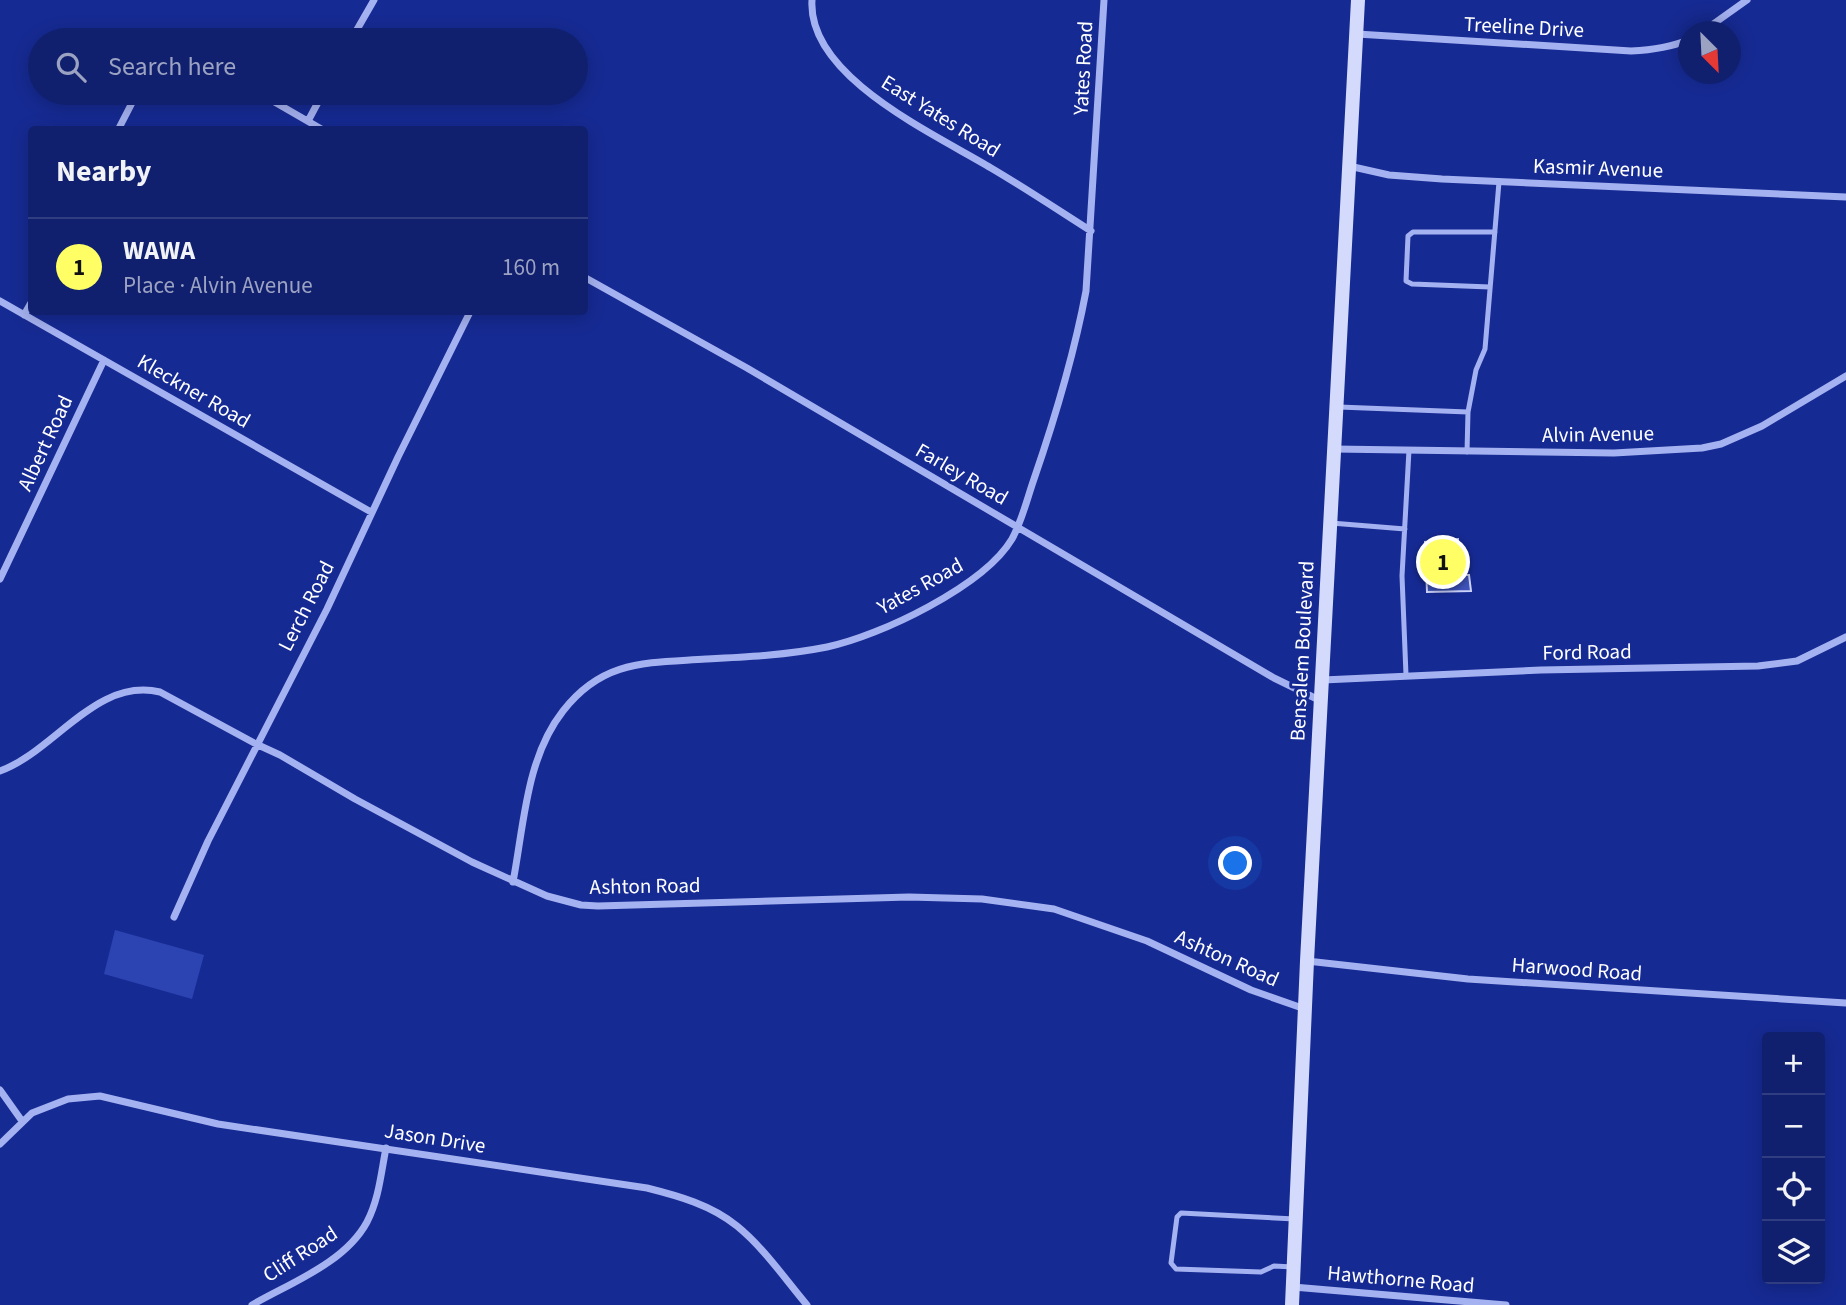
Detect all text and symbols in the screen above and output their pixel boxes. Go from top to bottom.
street label: Treeline Drive [1463,9,1585,45]
street label: Yates Road [1066,20,1100,117]
north arrow [1678,21,1741,84]
search box [28,28,588,105]
icon: search [52,48,90,86]
text: Search here [108,48,236,85]
street label: East Yates Road [876,67,1006,165]
text: Nearby [56,150,151,193]
street label: Kasmir Avenue [1532,151,1664,185]
text: WAWA [123,232,195,269]
text: 1 [73,251,85,284]
text: 160 m [502,251,560,284]
text: Place · Alvin Avenue [123,269,313,302]
street label: Kleckner Road [132,346,256,436]
street label: Albert Road [10,390,80,496]
street label: Alvin Avenue [1542,418,1654,450]
street label: Farley Road [910,435,1014,513]
pin: 1 [1420,536,1466,588]
street label: Yates Road [871,550,968,622]
street label: Lerch Road [270,556,342,656]
street label: Bensalem Boulevard [1282,560,1322,742]
street label: Ford Road [1542,636,1632,668]
your location [1218,846,1252,880]
street label: Ashton Road [589,870,701,902]
street label: Ashton Road [1170,922,1284,994]
street label: Harwood Road [1511,949,1643,989]
map controls [1762,1032,1825,1284]
button: + [1762,1032,1825,1095]
button: − [1762,1095,1825,1158]
street label: Jason Drive [382,1115,488,1161]
button: locate [1762,1158,1825,1221]
street label: Cliff Road [257,1219,343,1289]
button: layers [1762,1221,1825,1284]
street label: Hawthorne Road [1326,1258,1476,1300]

